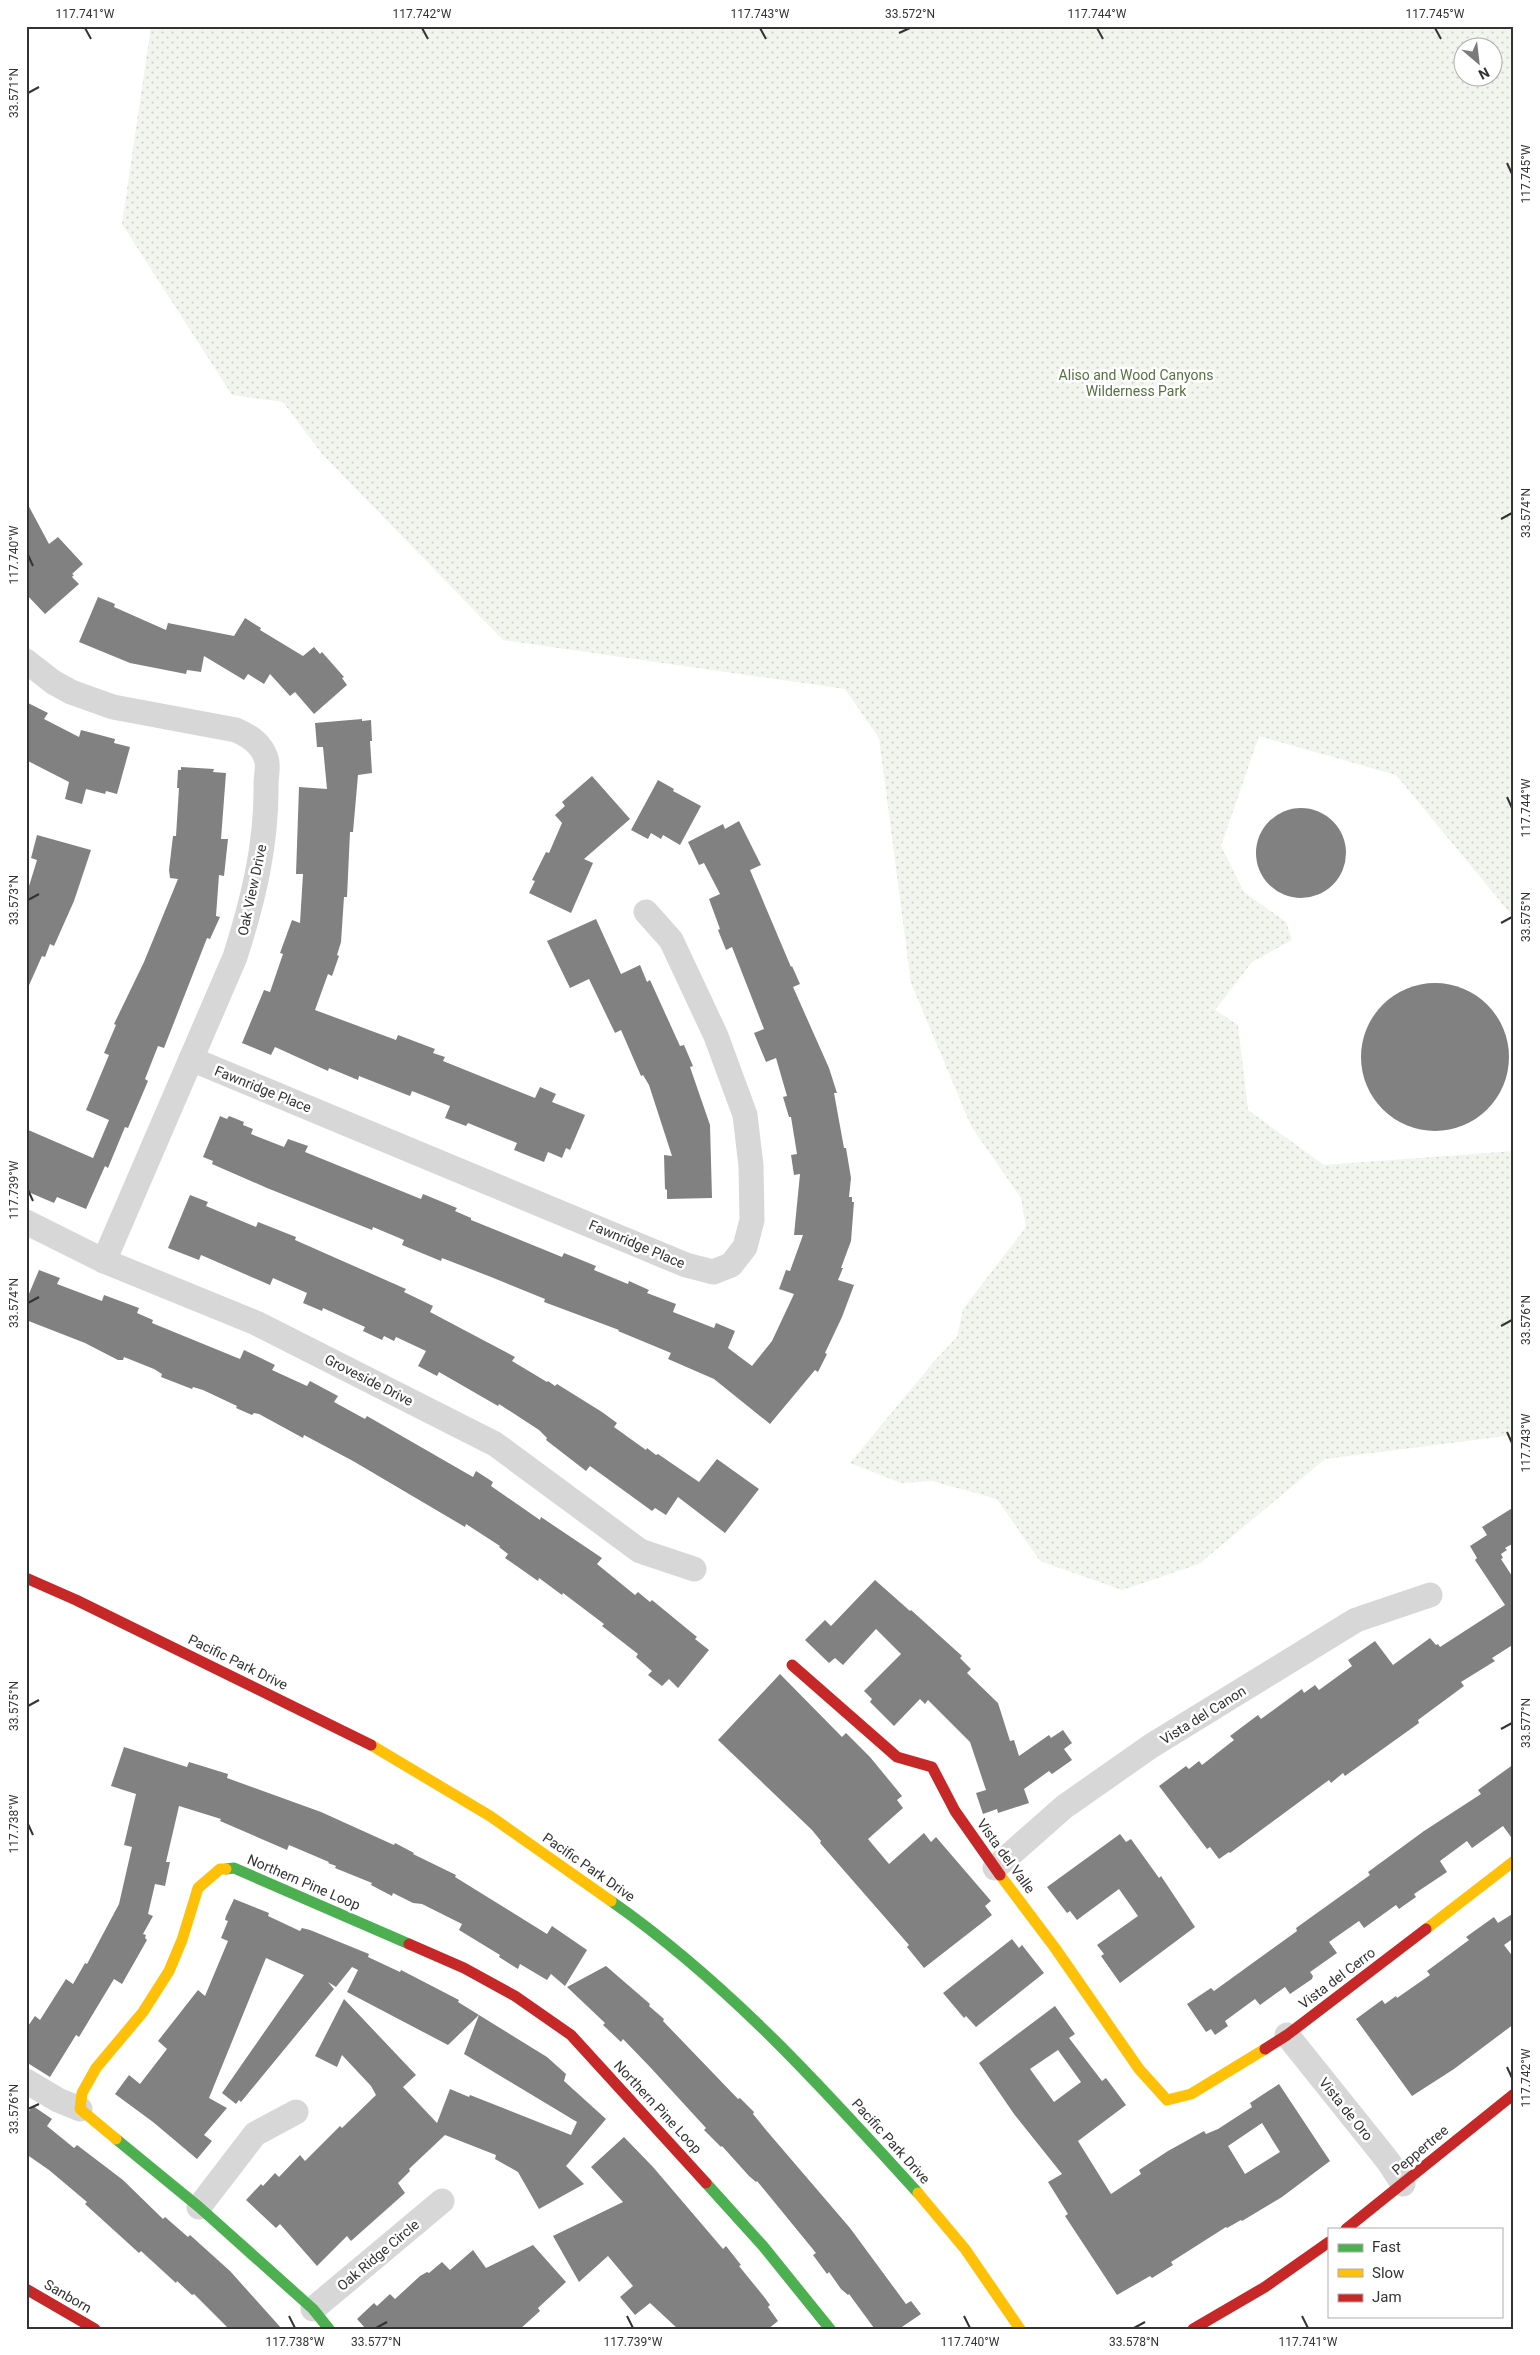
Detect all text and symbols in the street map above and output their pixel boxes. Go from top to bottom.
text: 117.741°W [56,7,115,21]
text: 117.742°W [393,7,452,21]
text: 117.743°W [731,7,790,21]
text: 33.572°N [885,7,935,21]
text: 117.744°W [1068,7,1127,21]
text: 117.745°W [1406,7,1465,21]
north arrow [1452,38,1502,88]
text: N [1476,64,1492,83]
text: 33.571°N [7,68,21,118]
text: 117.745°W [1519,144,1533,203]
park label: Aliso and Wood Canyons Wilderness Park [1059,367,1213,399]
text: 33.574°N [1519,488,1533,538]
text: 117.740°W [7,525,21,584]
text: 117.744°W [1519,778,1533,837]
street label: Oak View Drive [235,843,269,937]
text: 33.573°N [7,875,21,925]
text: 33.575°N [1519,892,1533,942]
street label: Fawnridge Place [212,1062,314,1116]
text: 117.739°W [7,1160,21,1219]
street label: Fawnridge Place [587,1217,687,1271]
text: 33.574°N [7,1278,21,1328]
text: 33.576°N [1519,1295,1533,1345]
street label: Groveside Drive [322,1351,416,1409]
text: 117.743°W [1519,1413,1533,1472]
street label: Pacific Park Drive [186,1631,290,1693]
text: 33.575°N [7,1681,21,1731]
street label: Vista del Canon [1157,1682,1249,1748]
text: 33.577°N [1519,1698,1533,1748]
text: 117.738°W [7,1794,21,1853]
street label: Vista del Valle [974,1816,1038,1896]
street label: Pacific Park Drive [540,1829,638,1905]
street label: Northern Pine Loop [245,1851,363,1913]
street label: Vista del Cerro [1296,1944,1378,2012]
text: 117.742°W [1519,2048,1533,2107]
street label: Northern Pine Loop [611,2057,705,2157]
street label: Vista de Oro [1316,2074,1376,2144]
text: 33.576°N [7,2084,21,2134]
street label: Pacific Park Drive [849,2095,933,2187]
street label: Peppertree [1389,2122,1451,2178]
street label: Oak Ridge Circle [334,2216,422,2294]
legend [1328,2228,1502,2318]
text: Fast [1372,2238,1401,2256]
text: Slow [1372,2264,1404,2282]
street label: Sanborn [41,2276,95,2316]
text: Jam [1372,2288,1402,2306]
text: 117.738°W [266,2335,325,2349]
text: 33.577°N [351,2335,401,2349]
text: 117.739°W [604,2335,663,2349]
text: 117.740°W [941,2335,1000,2349]
text: 33.578°N [1109,2335,1159,2349]
text: 117.741°W [1279,2335,1338,2349]

